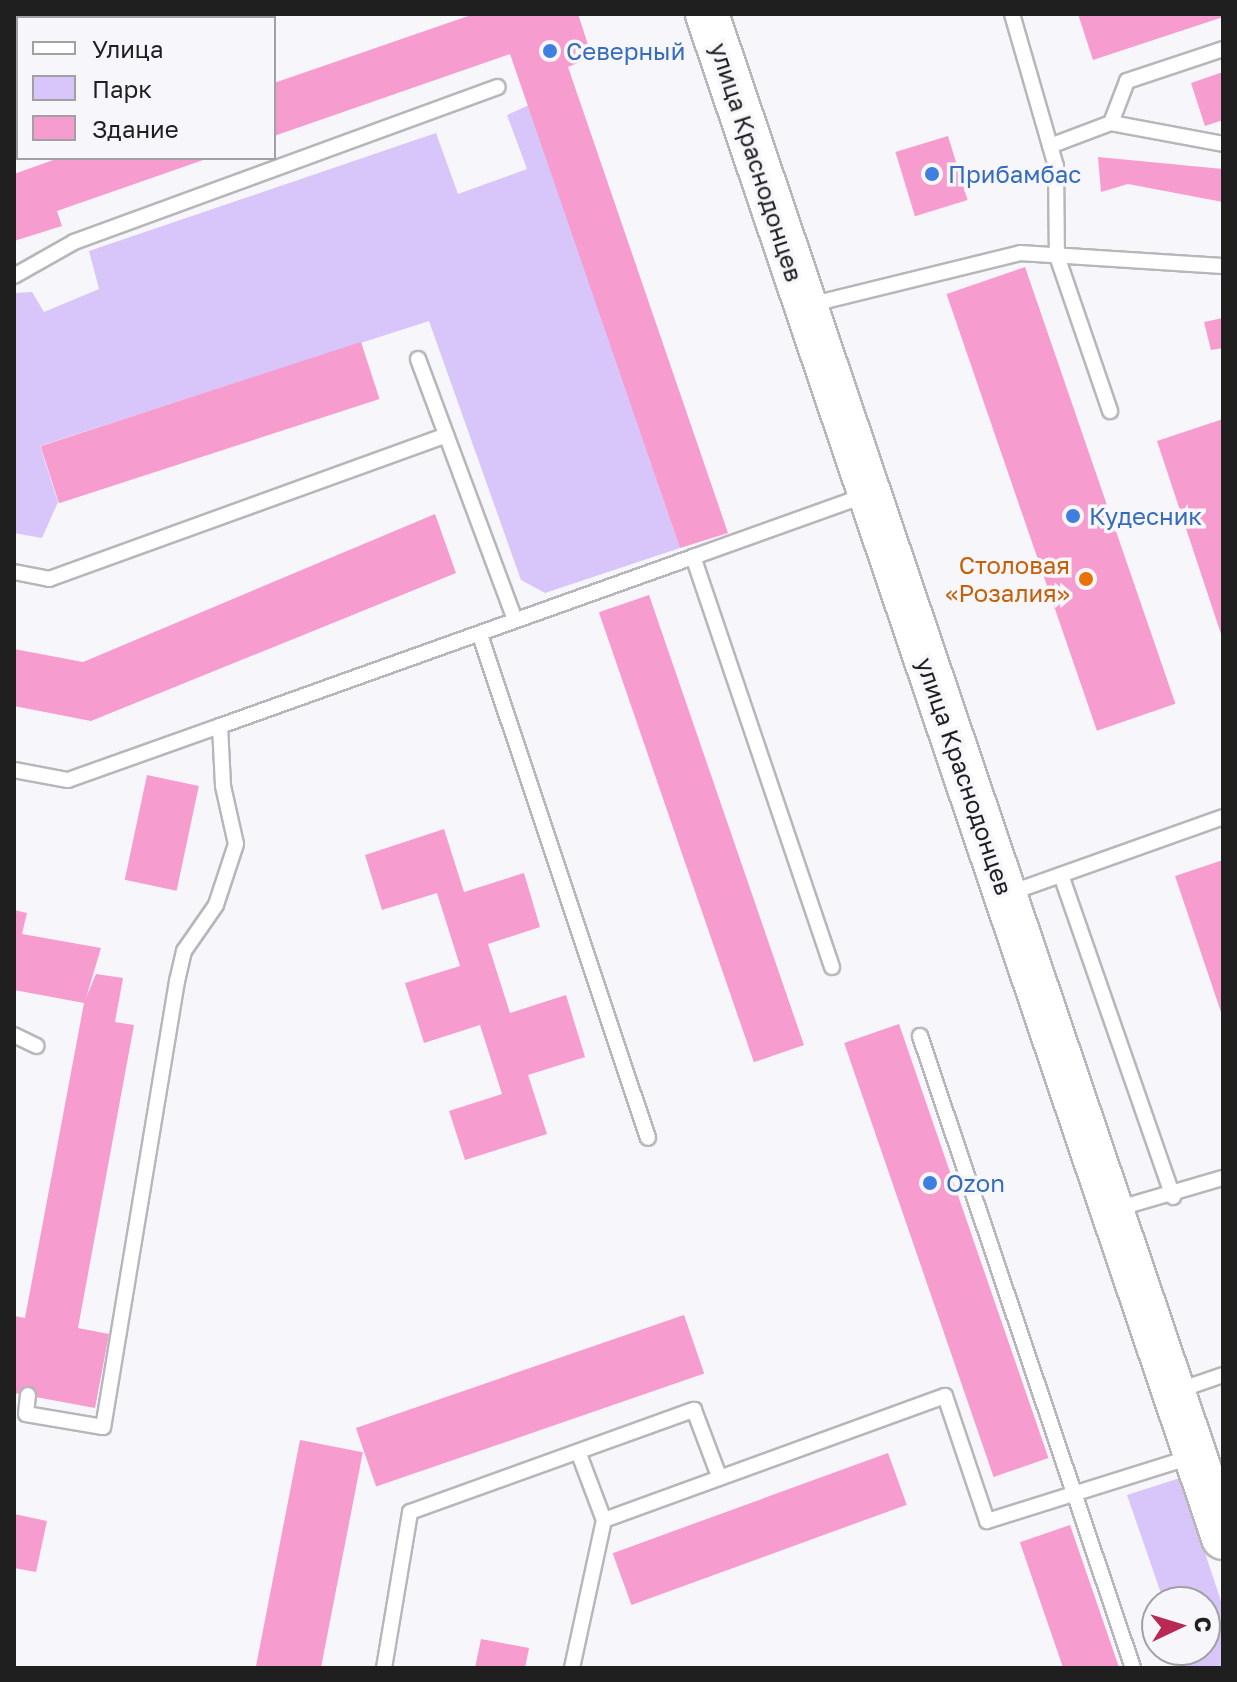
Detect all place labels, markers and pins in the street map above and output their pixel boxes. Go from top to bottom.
place label: Северный [566,37,685,65]
marker: Северный [541,42,559,60]
place label: Прибамбас [948,160,1081,188]
marker: Прибамбас [923,165,941,183]
place label: Кудесник [1089,502,1202,530]
marker: Кудесник [1064,507,1082,525]
place label: Столовая «Розалия» [945,551,1070,607]
marker: Столовая «Розалия» [1077,570,1095,588]
place label: Ozon [946,1169,1005,1197]
marker: Ozon [921,1174,939,1192]

